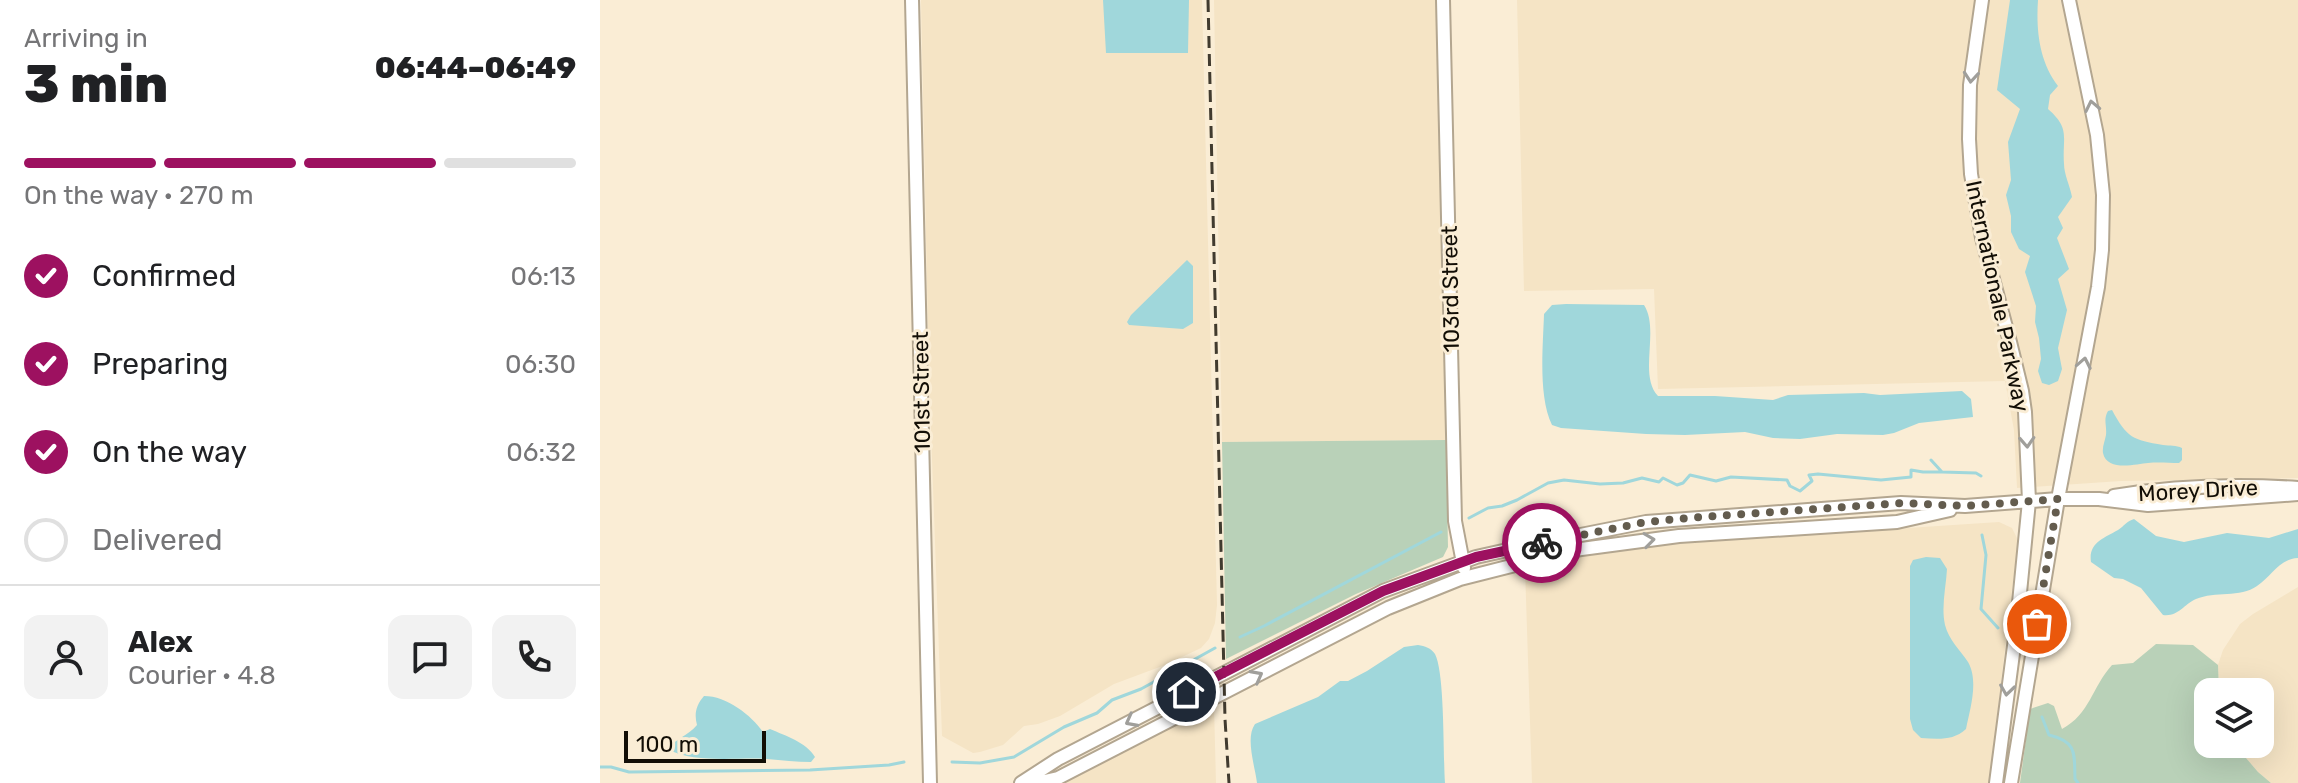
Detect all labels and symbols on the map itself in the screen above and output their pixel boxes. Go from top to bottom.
one-way arrow [1963,71,1980,84]
one-way arrow [2084,99,2101,113]
street label: Internationale Parkway [1960,178,2035,414]
street label: 103rd Street [1436,225,1465,353]
street label: 101st Street [907,331,936,453]
one-way arrow [2074,356,2091,370]
one-way arrow [2018,436,2035,449]
street label: Morey Drive [2137,474,2259,507]
courier [1502,503,1582,583]
one-way arrow [1642,532,1656,549]
pin [2003,590,2071,658]
pin [1152,658,1220,726]
one-way arrow [1248,671,1263,686]
one-way arrow [1999,683,2016,697]
one-way arrow [1125,711,1140,726]
scale bar [624,727,766,763]

